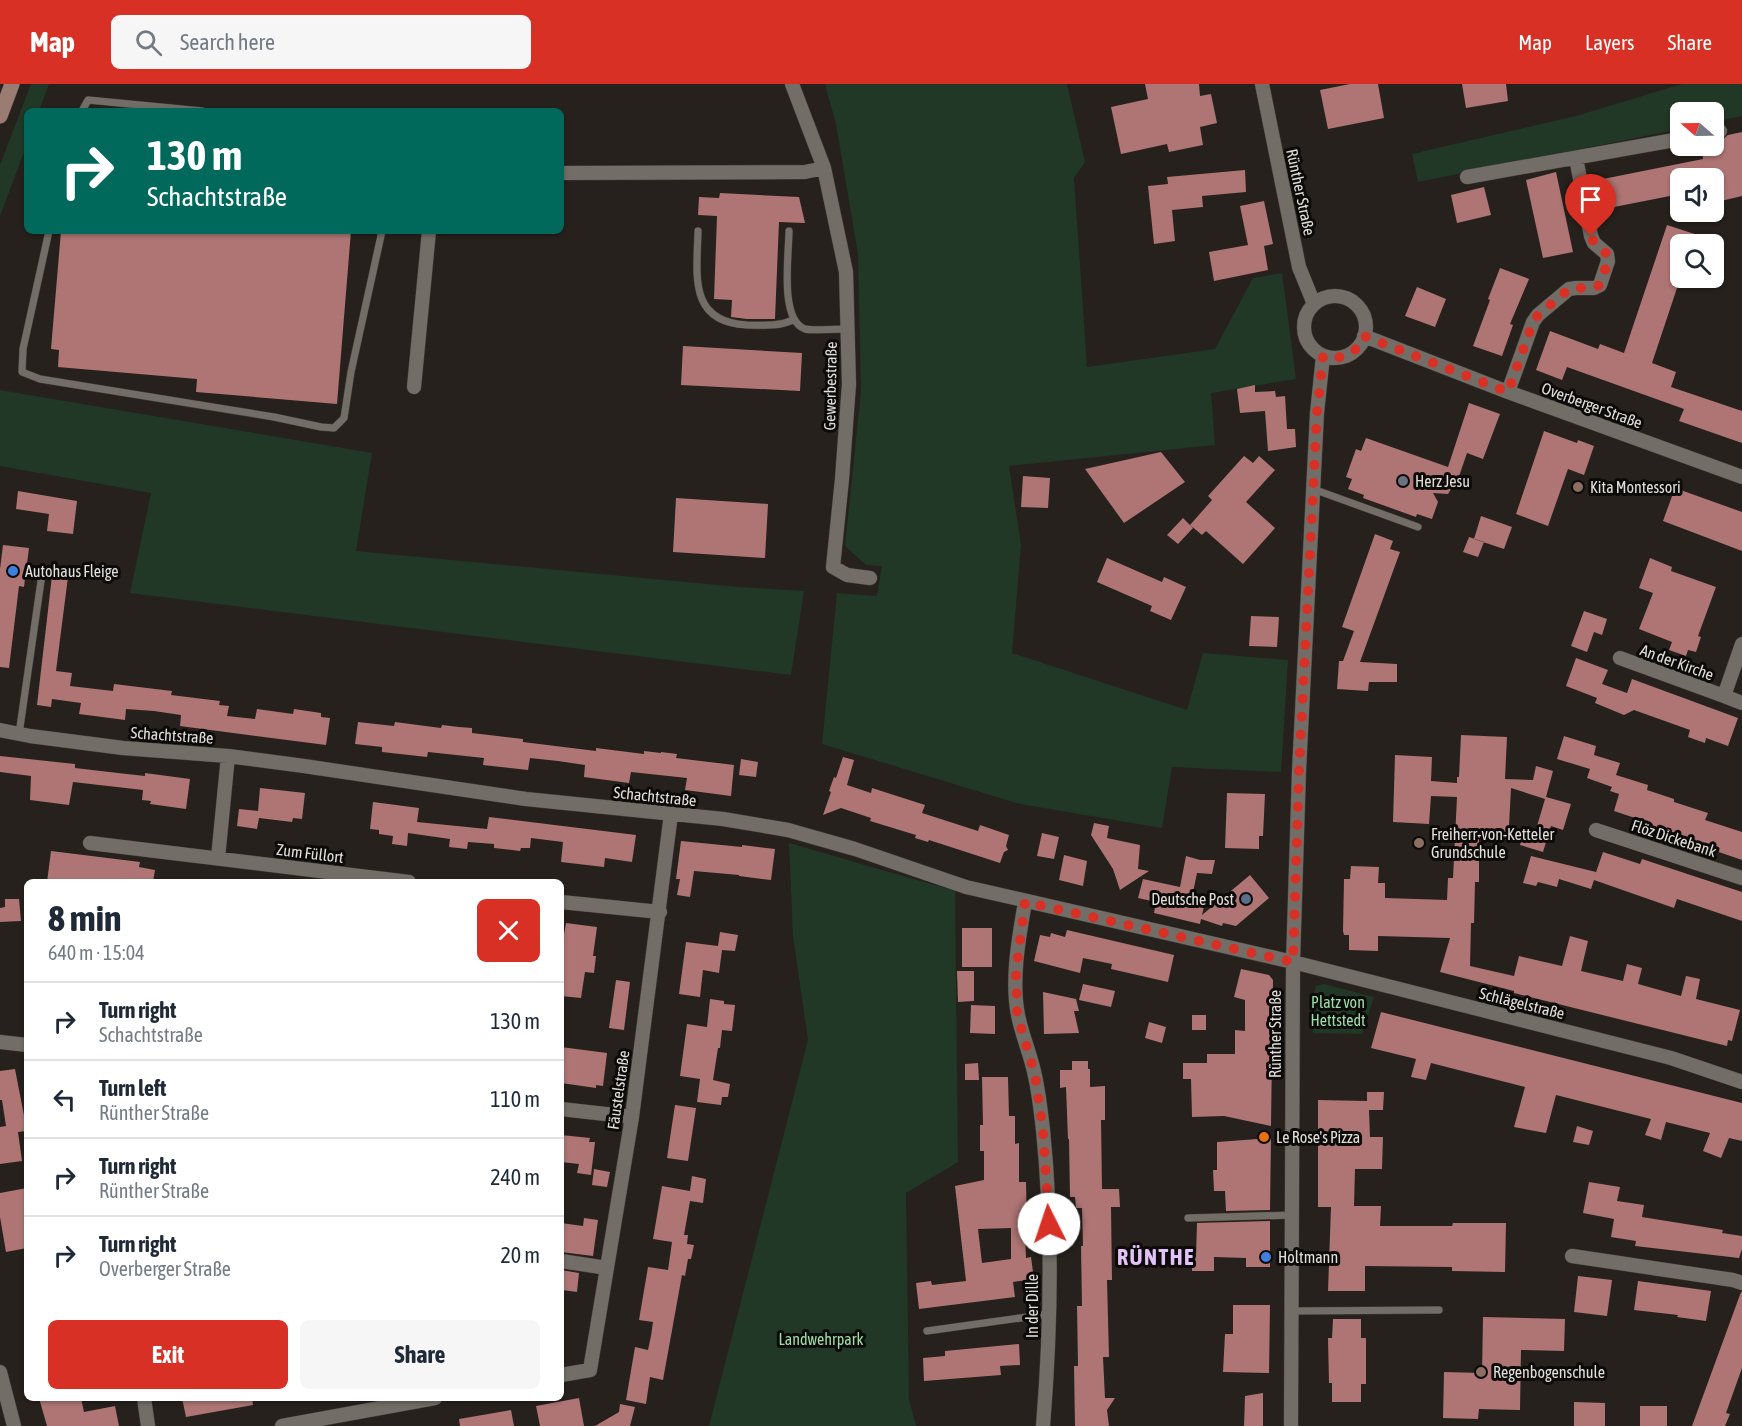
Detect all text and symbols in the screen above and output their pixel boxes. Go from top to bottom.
search box [111,15,531,69]
text: Map [30,26,75,58]
icon: search [132,26,165,59]
text: Search here [180,29,275,55]
text: Map [1518,30,1552,54]
text: Layers [1585,30,1635,54]
text: Share [1668,30,1712,54]
north arrow [1670,102,1724,156]
map controls [1670,102,1724,288]
text: 130 m [147,131,242,179]
icon: right [48,132,126,210]
street label: Rünther Straße [1283,147,1319,237]
button: sound [1670,168,1724,222]
pin [1565,174,1616,236]
text: Schachtstraße [147,181,287,212]
icon: arrive [1574,183,1607,216]
button: search [1670,234,1724,288]
street label: Gewerbestraße [820,341,840,431]
street label: Overberger Straße [1539,378,1645,432]
place label: Herz Jesu [1415,472,1470,490]
marker: Herz Jesu [1396,474,1410,488]
place label: Kita Montessori [1590,478,1681,496]
marker: Kita Montessori [1571,480,1585,494]
place label: Autohaus Fleige [25,562,119,581]
marker: Autohaus Fleige [6,564,20,578]
street label: An der Kirche [1638,640,1716,684]
street label: Schachtstraße [130,723,214,747]
street label: Schachtstraße [613,783,697,809]
street label: Flöz Dickebank [1629,816,1719,860]
place label: Freiherr-von-Ketteler Grundschule [1431,825,1554,861]
marker: Freiherr-von-Ketteler Grundschule [1412,836,1426,850]
street label: Zum Füllort [275,840,345,866]
place label: Deutsche Post [1151,890,1234,908]
marker: Deutsche Post [1239,892,1253,906]
text: 8 min [48,897,122,939]
button: close [477,899,540,962]
text: 640 m · 15:04 [48,941,145,964]
street label: Schlägelstraße [1477,984,1566,1023]
street label: Rünther Straße [1266,990,1284,1078]
park label: Platz von Hettstedt [1310,993,1366,1029]
text: Turn right [99,997,176,1023]
icon: right [48,1005,81,1038]
text: 130 m [490,1008,540,1034]
text: Schachtstraße [99,1023,203,1046]
street label: Fäustelstraße [604,1049,632,1131]
text: Turn left [99,1075,166,1101]
icon: left [48,1083,81,1116]
text: 110 m [490,1086,540,1112]
text: Rünther Straße [99,1101,209,1124]
place label: Le Rose's Pizza [1276,1128,1360,1146]
marker: Le Rose's Pizza [1257,1130,1271,1144]
text: Turn right [99,1153,176,1179]
icon: right [48,1161,81,1194]
text: 240 m [490,1164,540,1190]
text: Rünther Straße [99,1179,209,1202]
position arrow [1017,1192,1081,1256]
text: Turn right [99,1231,176,1257]
icon: right [48,1239,81,1272]
text: 20 m [500,1242,540,1268]
district label: RÜNTHE [1117,1244,1195,1270]
place label: Holtmann [1278,1248,1338,1266]
marker: Holtmann [1259,1250,1273,1264]
text: Overberger Straße [99,1257,231,1280]
street label: In der Dille [1023,1274,1041,1338]
button: Exit [48,1320,288,1389]
button: Share [300,1320,540,1389]
park label: Landwehrpark [779,1330,863,1349]
place label: Regenbogenschule [1493,1363,1605,1382]
marker: Regenbogenschule [1474,1365,1488,1379]

